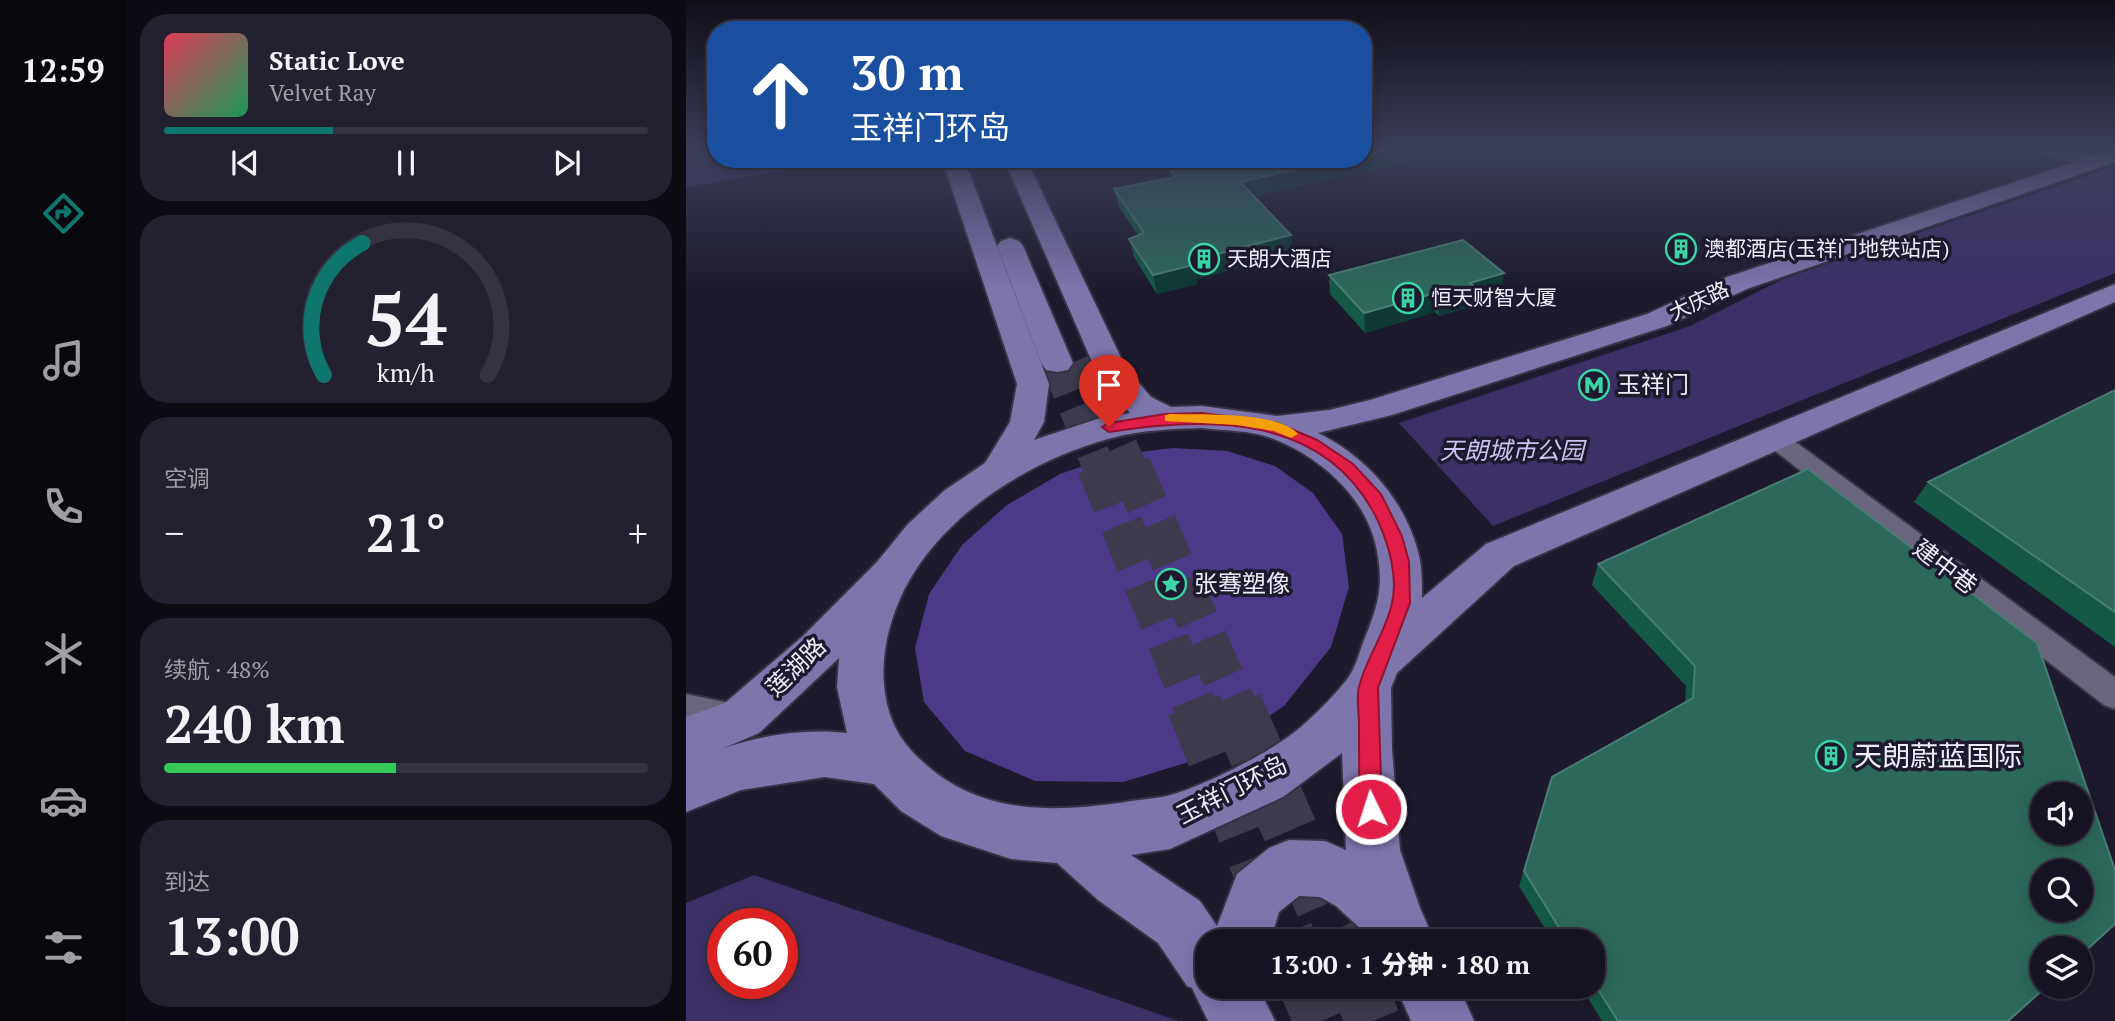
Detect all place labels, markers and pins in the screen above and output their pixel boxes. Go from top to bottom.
building icon: 澳都酒店(玉祥门地铁站店) [1664,232,1698,266]
place label: 澳都酒店(玉祥门地铁站店) [1704,234,1949,262]
building icon: 天朗大酒店 [1187,242,1221,276]
place label: 天朗大酒店 [1227,244,1332,272]
building icon: 恒天财智大厦 [1391,281,1425,315]
place label: 恒天财智大厦 [1431,283,1557,311]
pin [1079,355,1139,427]
metro station icon: 玉祥门 [1577,368,1611,402]
place label: 玉祥门 [1617,368,1689,400]
place icon: 张骞塑像 [1154,567,1188,601]
place label: 张骞塑像 [1194,567,1290,599]
place label: 天朗蔚蓝国际 [1854,737,2022,774]
building icon: 天朗蔚蓝国际 [1814,739,1848,773]

